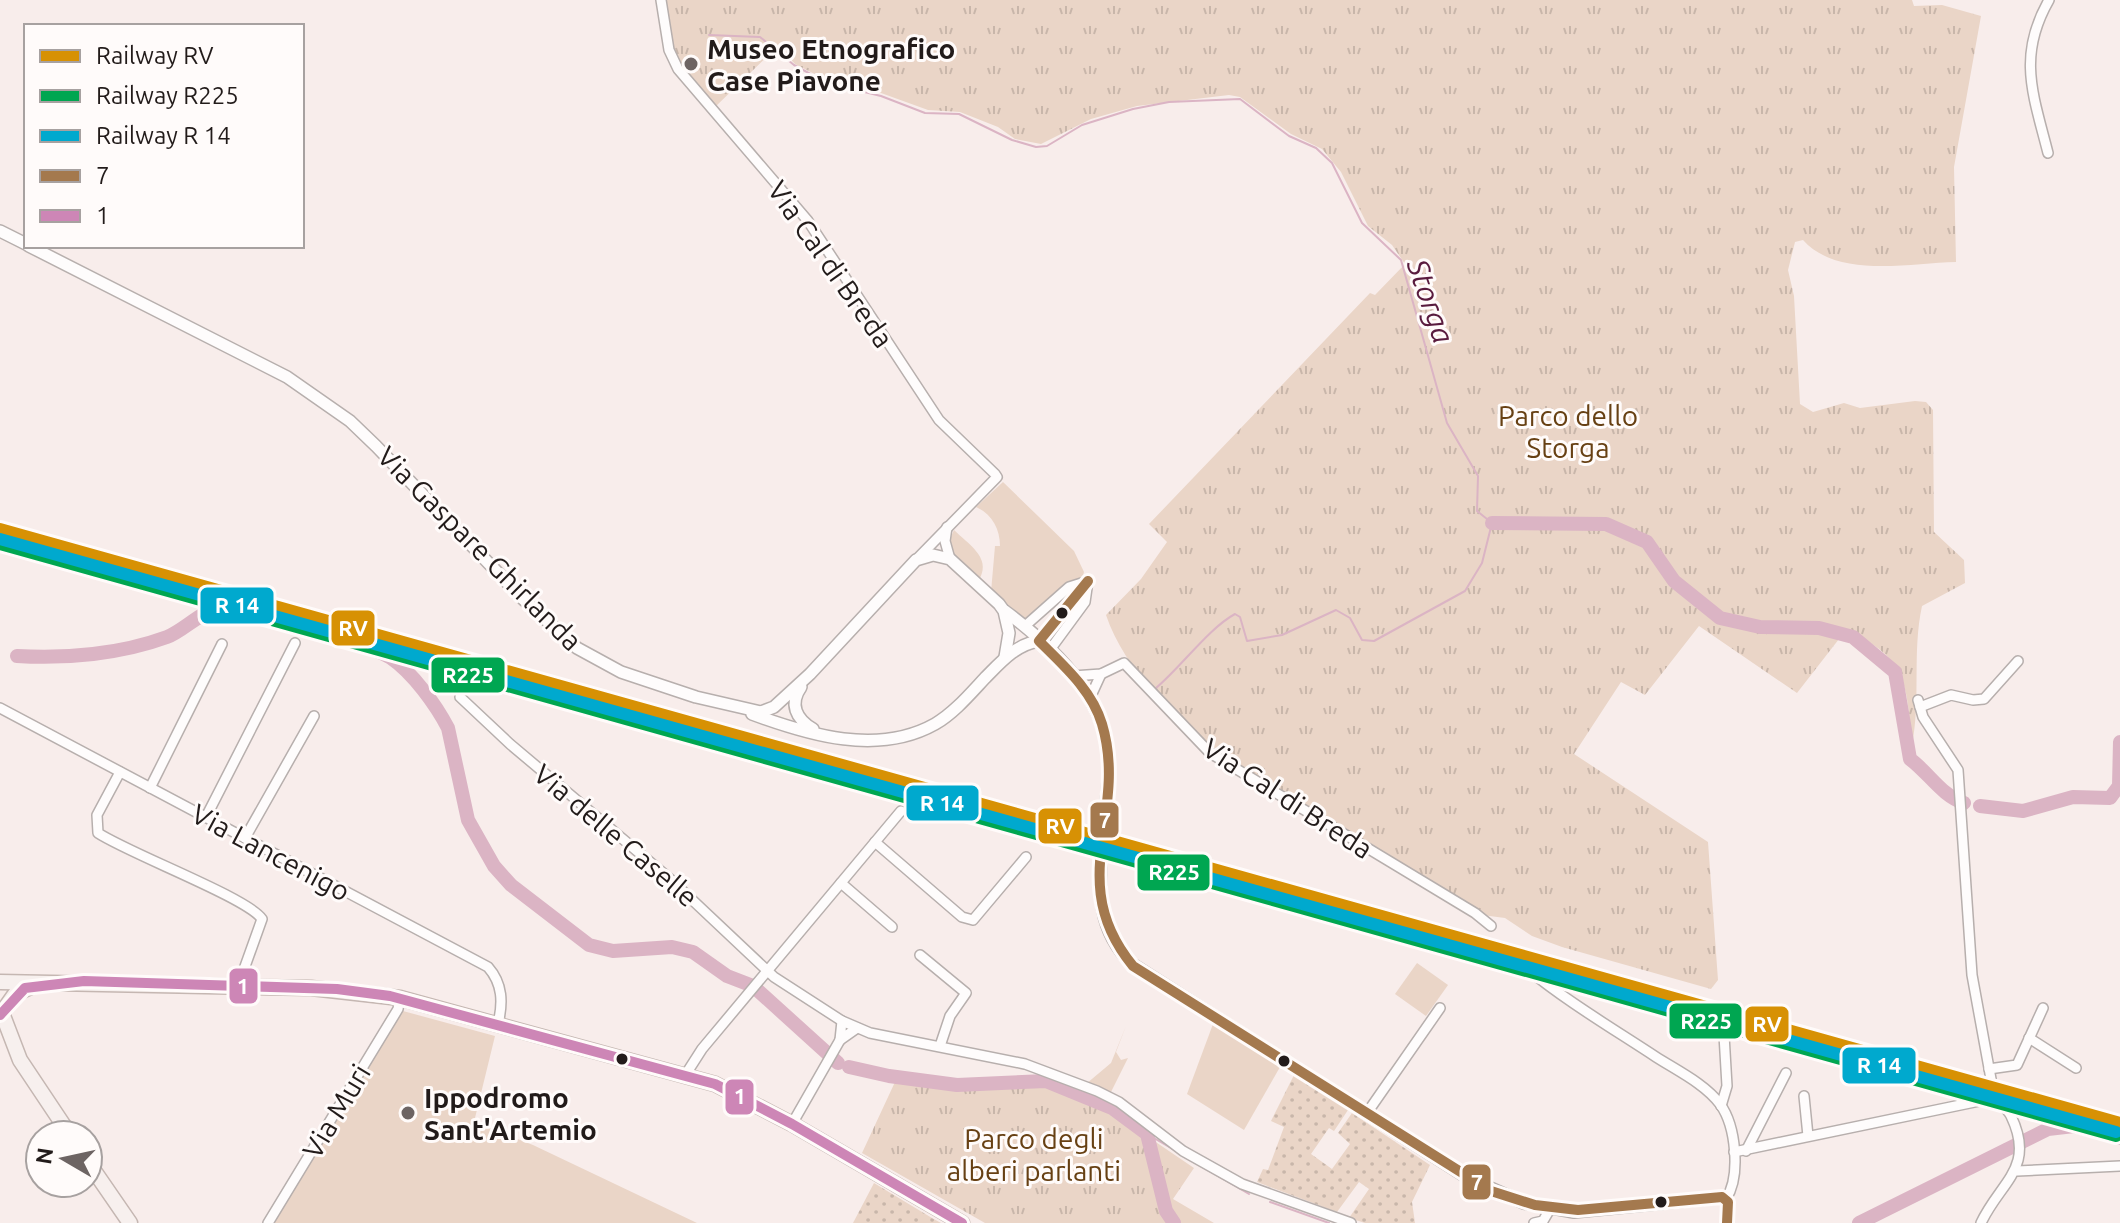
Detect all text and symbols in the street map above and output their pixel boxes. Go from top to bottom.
legend [24,24,304,248]
place label: Museo Etnografico Case Piavone [707,33,955,96]
text: Railway RV [96,42,213,69]
marker: Museo Etnografico Case Piavone [682,55,700,73]
text: Railway R225 [96,82,239,109]
text: Railway R 14 [96,122,231,149]
text: 7 [96,162,110,189]
street label: Via Cal di Breda [762,175,900,353]
text: 1 [96,202,110,229]
water label: Storga [1400,253,1461,348]
park label: Parco dello Storga [1498,400,1638,463]
street label: Via Gaspare Ghirlanda [372,440,588,656]
line badge: R 14 [199,586,275,625]
text: R 14 [215,592,259,617]
unlabelled marker [1054,605,1070,621]
line badge: RV [330,609,376,647]
text: RV [338,615,368,640]
line badge: R225 [430,656,506,694]
text: R225 [442,662,494,687]
street label: Via Cal di Breda [1197,732,1379,864]
street label: Via delle Caselle [528,758,704,912]
line badge: R 14 [905,784,980,822]
text: R 14 [920,790,964,815]
street label: Via Lancenigo [187,797,355,907]
line badge: 7 [1089,801,1120,839]
line badge: RV [1037,807,1083,845]
text: 7 [1099,807,1111,832]
text: RV [1045,813,1075,838]
line badge: R225 [1136,853,1211,892]
text: R225 [1148,859,1200,884]
line badge: 1 [228,967,259,1005]
text: 1 [237,973,249,998]
line badge: R225 [1668,1002,1743,1040]
line badge: RV [1744,1005,1790,1043]
text: R225 [1680,1008,1732,1033]
text: RV [1752,1011,1782,1036]
line badge: R 14 [1841,1046,1917,1085]
unlabelled marker [614,1051,630,1067]
text: R 14 [1857,1052,1901,1077]
unlabelled marker [1276,1053,1292,1069]
street label: Via Muri [296,1058,376,1164]
line badge: 1 [724,1078,755,1116]
place label: Ippodromo Sant'Artemio [424,1082,597,1145]
text: 1 [734,1083,746,1108]
marker: Ippodromo Sant'Artemio [399,1104,417,1122]
north arrow [24,1119,104,1199]
park label: Parco degli alberi parlanti [947,1123,1121,1186]
text: N [30,1146,57,1166]
line badge: 7 [1461,1163,1492,1201]
text: 7 [1471,1169,1483,1194]
unlabelled marker [1653,1194,1669,1210]

